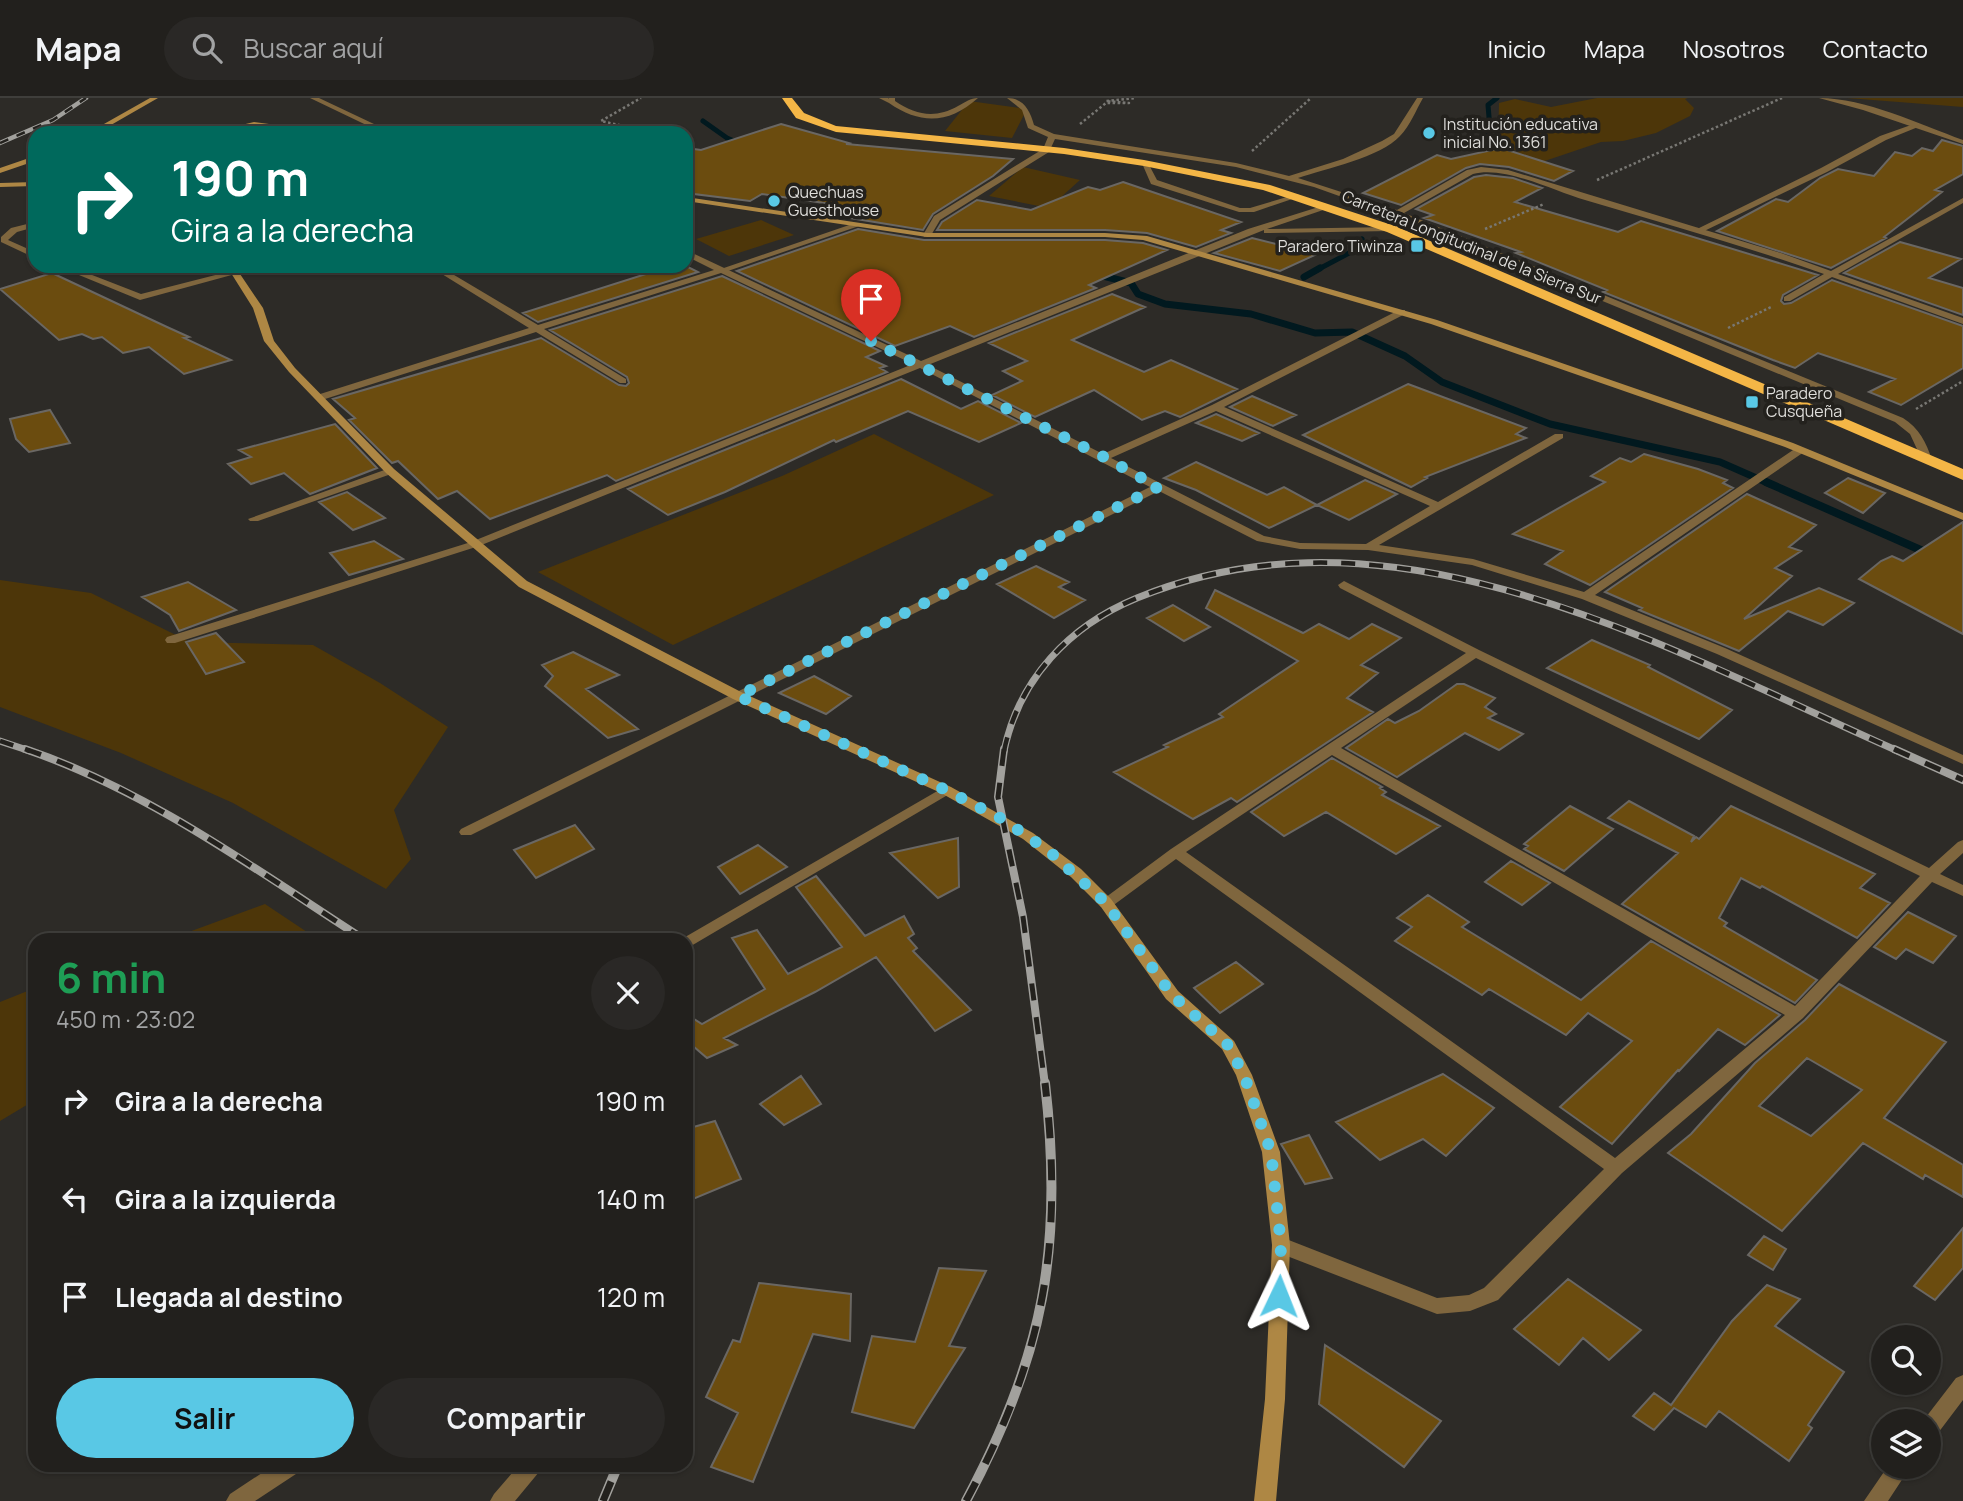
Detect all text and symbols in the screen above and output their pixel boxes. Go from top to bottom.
search box [164,17,654,80]
text: Mapa [35,26,122,71]
icon: search [188,29,226,67]
text: Buscar aquí [244,30,383,66]
text: Inicio [1488,32,1546,65]
text: Mapa [1584,32,1645,65]
text: Nosotros [1683,32,1785,65]
text: Contacto [1823,32,1928,65]
place label: Institución educativa inicial No. 1361 [1443,113,1598,153]
marker: Institución educativa inicial No. 1361 [1421,125,1437,141]
text: 190 m [171,144,309,211]
icon: right [56,154,147,245]
place label: Quechuas Guesthouse [788,181,879,221]
street label: Carretera Longitudinal de la Sierra Sur [1339,185,1605,309]
marker: Quechuas Guesthouse [766,193,782,209]
text: Gira a la derecha [171,208,414,252]
place label: Paradero Tiwinza [1278,235,1403,257]
marker: Paradero Tiwinza [1409,238,1425,254]
pin [841,269,901,341]
icon: arrive [852,280,890,318]
place label: Paradero Cusqueña [1766,382,1842,422]
marker: Paradero Cusqueña [1744,394,1760,410]
text: 6 min [56,948,166,1006]
button: close [591,956,665,1030]
text: 450 m · 23:02 [56,1003,195,1035]
icon: right [56,1082,94,1120]
text: Gira a la derecha [115,1083,323,1119]
text: 190 m [596,1083,665,1119]
icon: left [56,1180,94,1218]
text: Gira a la izquierda [115,1181,336,1217]
text: 140 m [596,1181,665,1217]
position arrow [1242,1259,1316,1333]
icon: arrive [56,1278,94,1316]
text: Llegada al destino [115,1279,343,1315]
text: 120 m [597,1279,665,1315]
map controls [1871,1325,1941,1479]
button: search [1871,1325,1941,1395]
button: Salir [56,1378,354,1458]
button: Compartir [368,1378,665,1458]
button: layers [1871,1409,1941,1479]

